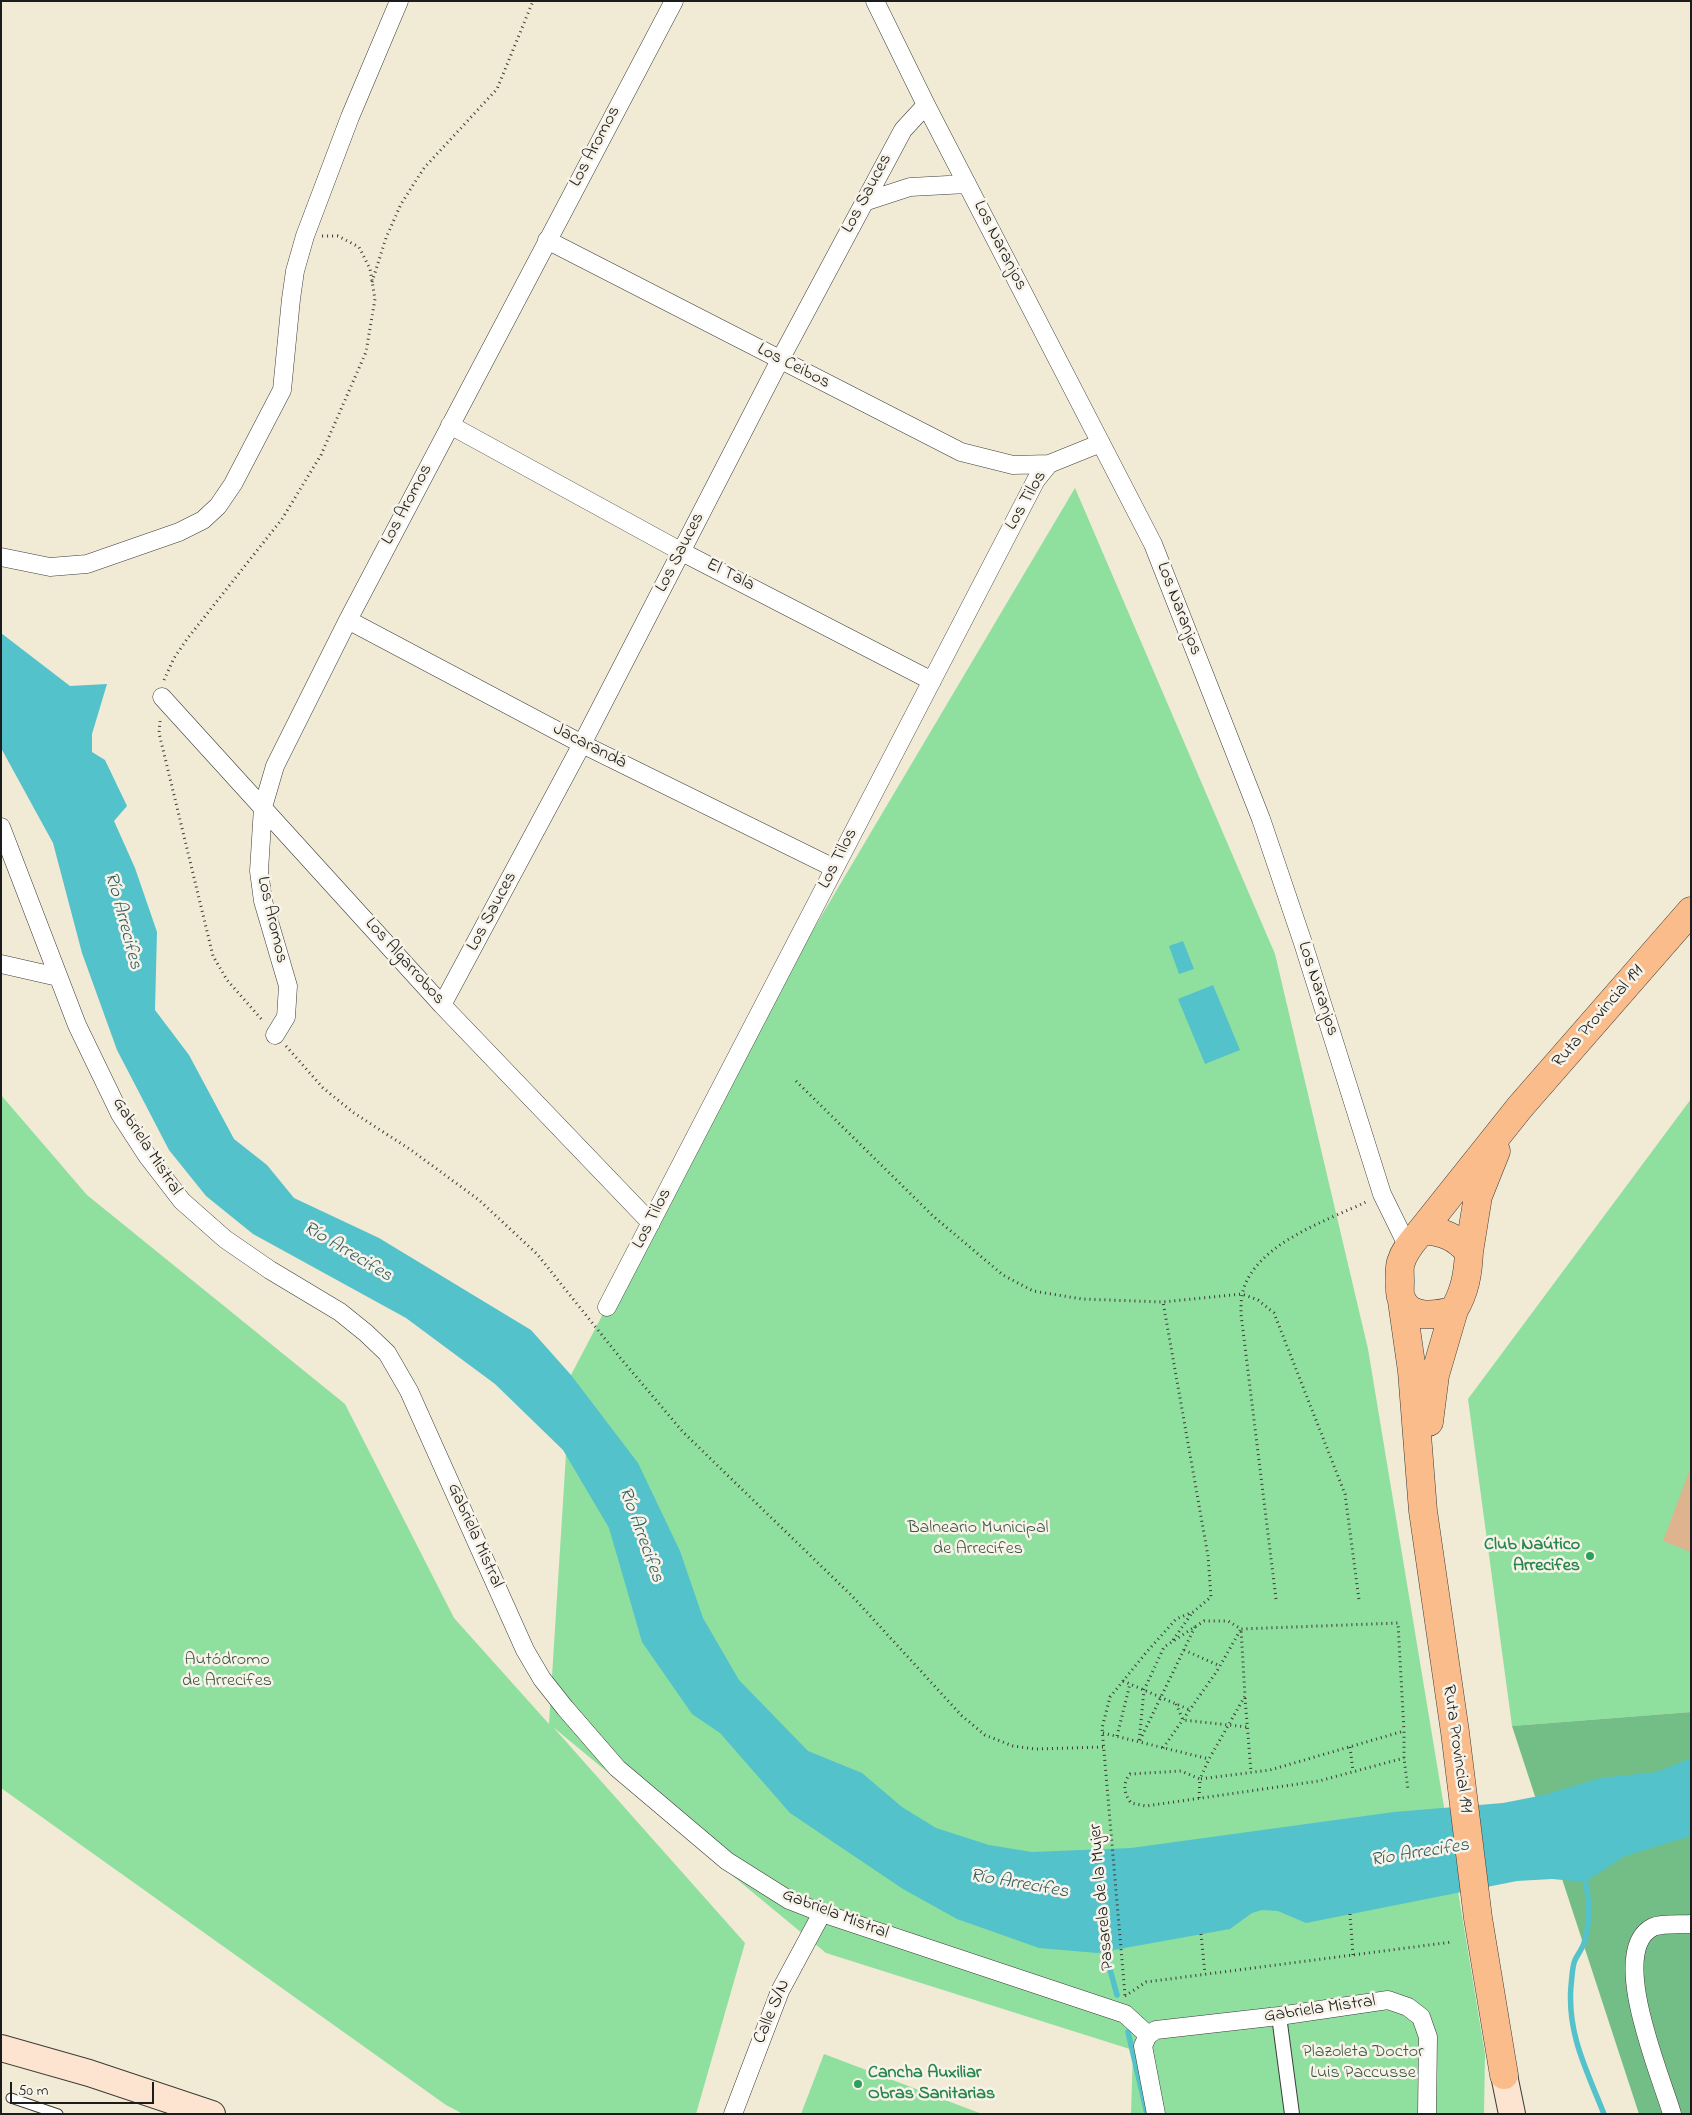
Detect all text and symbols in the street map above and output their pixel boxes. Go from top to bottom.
street label: Los Aromos [566,103,626,191]
street label: Los Sauces [838,151,898,237]
street label: Los Naranjos [967,198,1031,294]
street label: Los Ceibos [753,339,833,395]
street label: Los Aromos [378,461,438,549]
street label: Los Tilos [1001,468,1053,534]
street label: Los Sauces [652,510,710,596]
street label: El Tala [702,555,758,597]
street label: Los Naranjos [1150,559,1206,659]
street label: Jacarandá [549,719,629,775]
street label: Los Tilos [815,825,863,893]
street label: Los Sauces [463,869,523,955]
water label: Río Arrecifes [98,870,146,972]
street label: Los Aromos [251,875,291,965]
street label: Los Algarrobos [359,914,449,1010]
street label: Los Naranjos [1292,939,1342,1039]
street label: Ruta Provincial 191 [1548,961,1650,1073]
street label: Gabriela Mistral [106,1094,186,1200]
street label: Los Tilos [629,1185,677,1253]
water label: Río Arrecifes [299,1218,395,1288]
street label: Gabriela Mistral [441,1480,507,1592]
water label: Río Arrecifes [612,1484,668,1586]
park label: Balneario Municipal de Arrecifes [907,1518,1049,1560]
place label: Club Naútico Arrecifes [1484,1535,1580,1578]
marker: Club Naútico Arrecifes [1584,1550,1596,1562]
park label: Autódromo de Arrecifes [182,1650,272,1692]
street label: Ruta Provincial 191 [1436,1684,1476,1814]
street label: Pasarela de la Mujer [1086,1823,1120,1971]
water label: Río Arrecifes [1369,1835,1471,1873]
water label: Río Arrecifes [968,1865,1070,1905]
street label: Gabriela Mistral [779,1885,891,1945]
street label: Calle S/N [750,1977,796,2047]
street label: Gabriela Mistral [1263,1991,1377,2029]
park label: Plazoleta Doctor Luis Paccusse [1302,2042,1424,2084]
place label: Cancha Auxiliar Obras Sanitarias [868,2063,995,2106]
scale bar [12,2072,156,2104]
marker: Cancha Auxiliar Obras Sanitarias [852,2078,864,2090]
text: 50 m [18,2080,48,2102]

